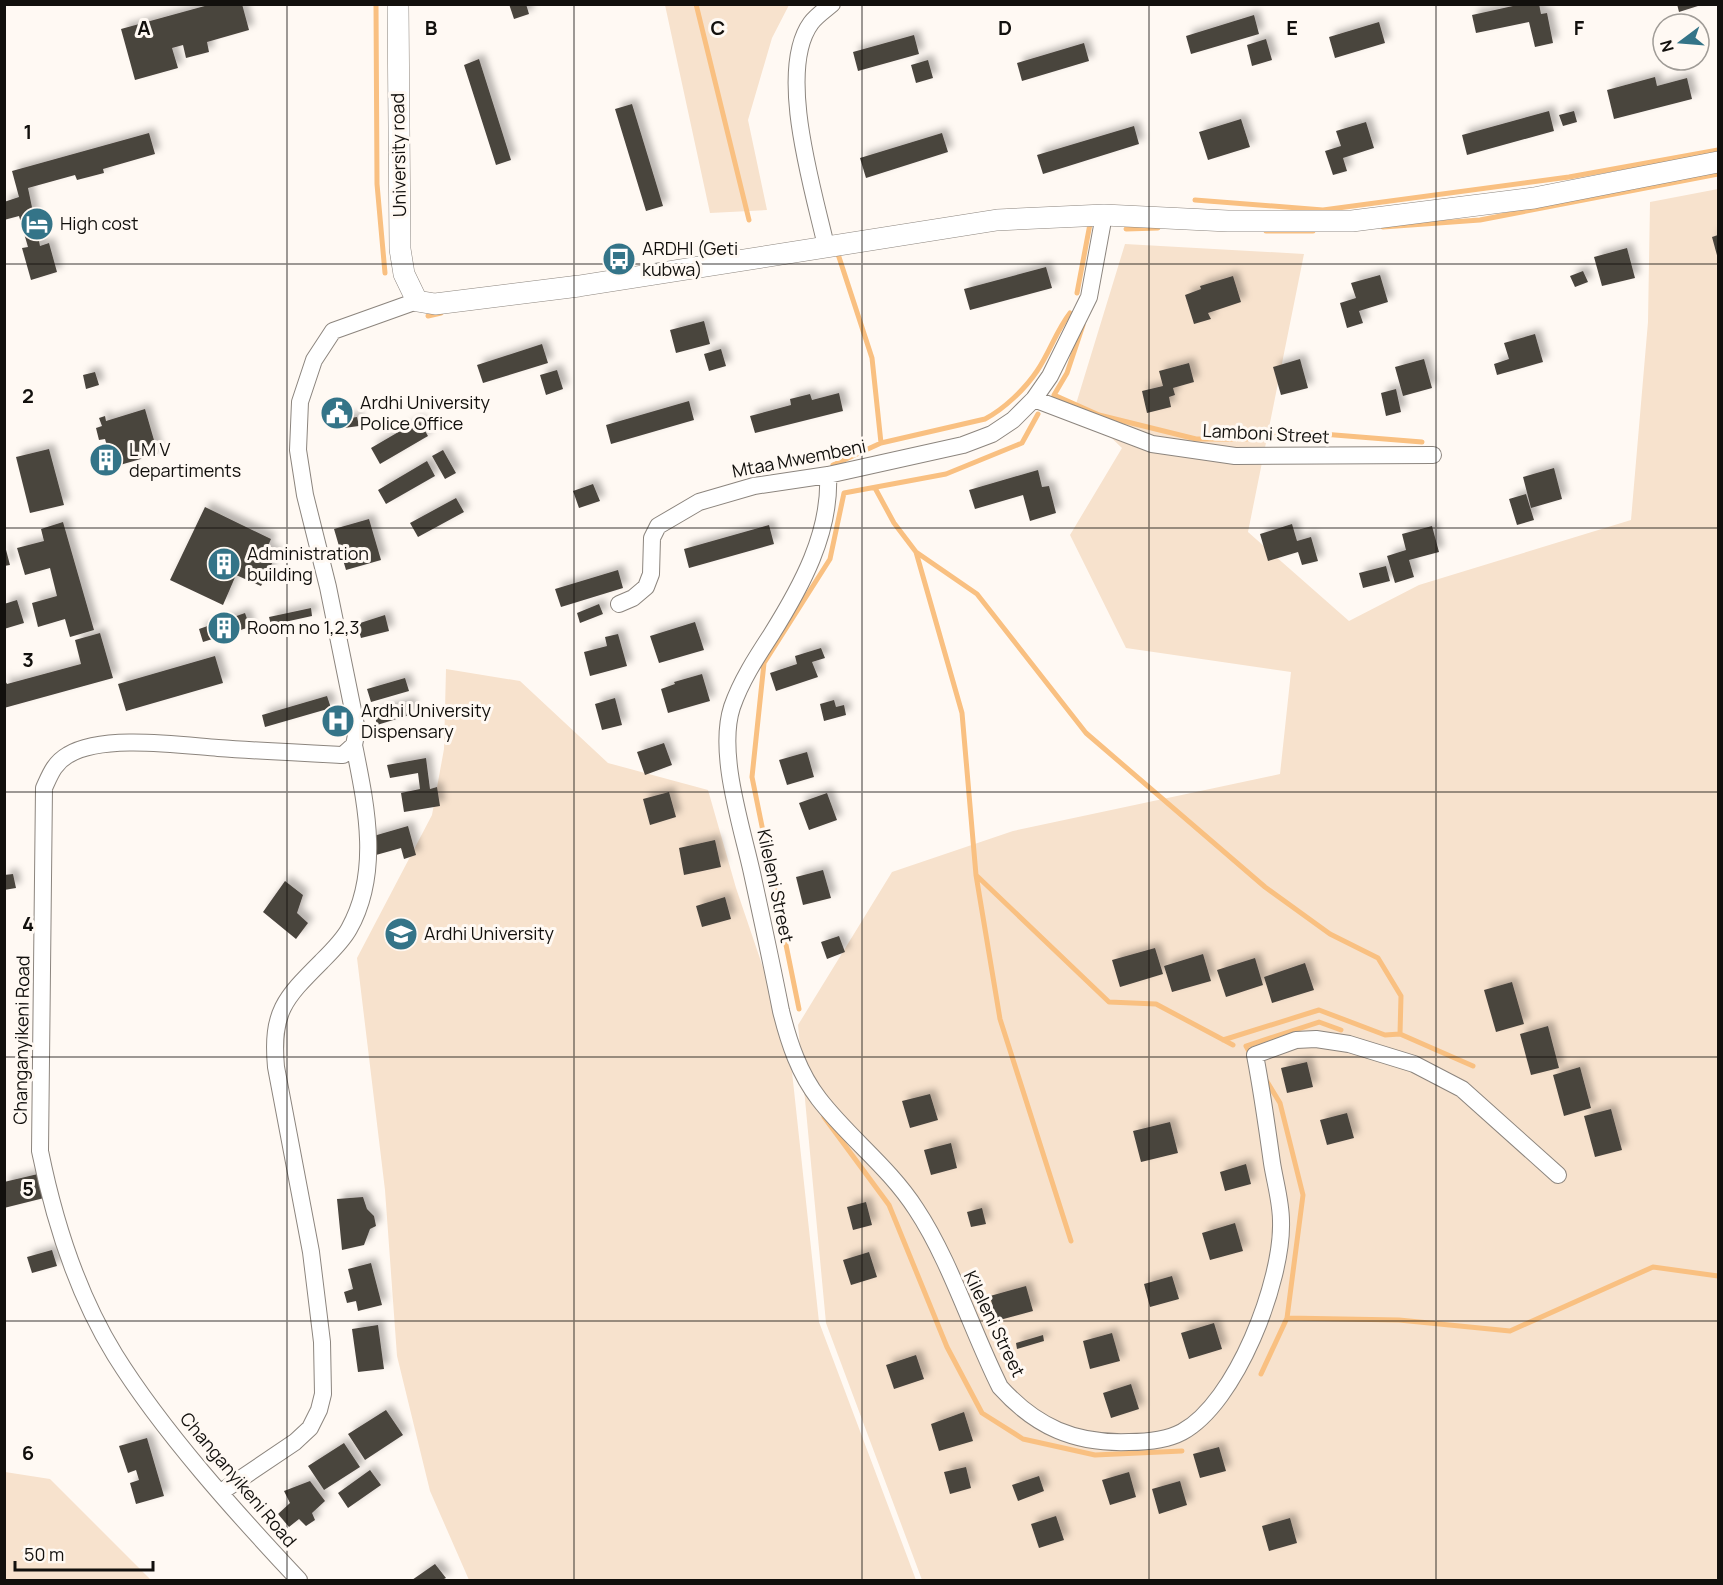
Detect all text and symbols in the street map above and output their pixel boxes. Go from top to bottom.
north arrow [1651,12,1711,72]
text: A [137,14,151,41]
text: B [425,14,438,41]
text: C [711,14,725,41]
text: D [998,14,1012,41]
text: E [1286,14,1298,41]
text: F [1574,14,1585,41]
text: N [1654,38,1679,55]
street label: University road [385,93,411,217]
text: 1 [24,118,32,145]
hotel icon: High cost [19,206,55,242]
place label: High cost [60,211,138,235]
place label: ARDHI (Geti kubwa) [642,236,738,281]
bus stop icon: ARDHI (Geti kubwa) [601,241,637,277]
text: 2 [22,382,34,409]
place label: Ardhi University Police Office [360,390,490,435]
public building icon: Ardhi University Police Office [319,395,355,431]
street label: Lamboni Street [1202,418,1330,448]
street label: Mtaa Mwembeni [730,433,868,483]
place label: L M V departiments [129,437,241,482]
building icon: L M V departiments [88,442,124,478]
place label: Administration building [247,541,369,586]
building icon: Administration building [206,546,242,582]
building icon: Room no 1,2,3 [206,610,242,646]
place label: Room no 1,2,3 [247,615,359,639]
text: 3 [22,646,34,673]
place label: Ardhi University Dispensary [361,698,491,743]
hospital icon: Ardhi University Dispensary [320,703,356,739]
street label: Kileleni Street [752,827,800,945]
text: 4 [22,910,34,937]
school or university icon: Ardhi University [383,916,419,952]
place label: Ardhi University [424,921,554,945]
street label: Changanyikeni Road [8,955,34,1125]
text: 5 [22,1175,34,1202]
street label: Kileleni Street [959,1266,1031,1381]
street label: Changanyikeni Road [175,1407,302,1552]
text: 6 [22,1439,34,1466]
scale bar [15,1534,153,1572]
text: 50 m [24,1542,64,1566]

